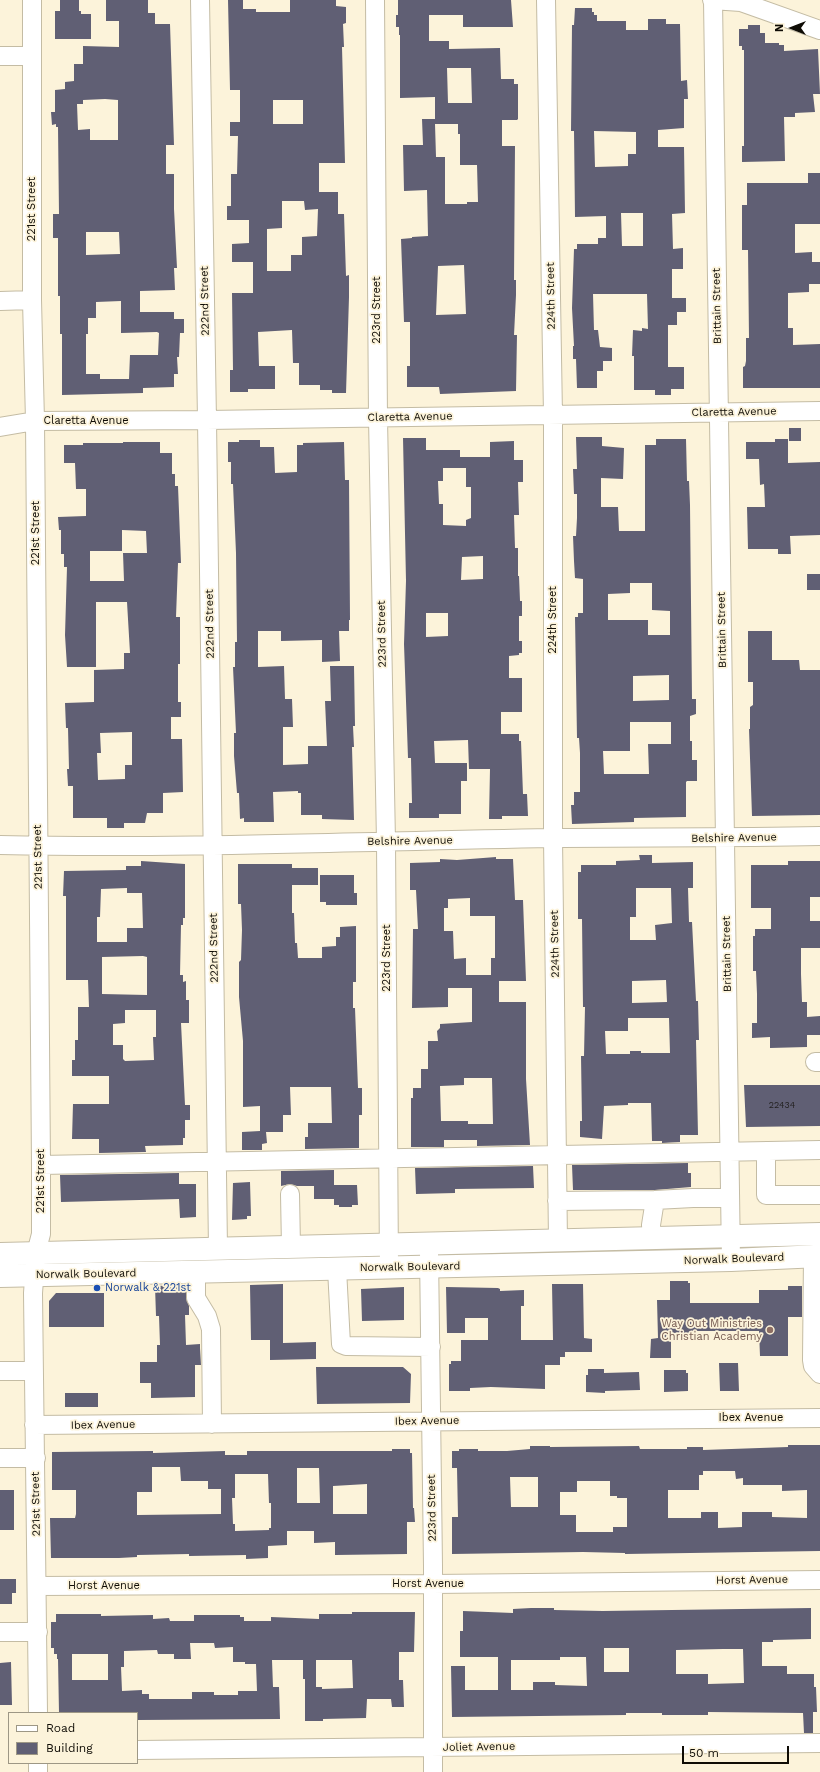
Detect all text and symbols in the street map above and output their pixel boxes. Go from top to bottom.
north arrow [772,8,812,48]
text: N [773,24,786,32]
street label: 221st Street [25,177,39,241]
street label: 224th Street [544,262,558,330]
street label: 222nd Street [198,266,212,336]
street label: Brittain Street [710,268,724,344]
street label: 223rd Street [370,276,384,344]
street label: Claretta Avenue [691,405,777,419]
street label: Claretta Avenue [367,410,453,424]
street label: Claretta Avenue [43,414,129,428]
street label: 221st Street [29,501,43,565]
street label: 224th Street [546,586,560,654]
street label: 222nd Street [203,589,217,659]
street label: Brittain Street [715,592,729,668]
street label: 223rd Street [375,600,389,668]
street label: 221st Street [31,825,45,889]
street label: Belshire Avenue [691,831,777,845]
street label: Belshire Avenue [367,834,453,848]
street label: 224th Street [548,910,562,978]
street label: 222nd Street [207,913,221,983]
street label: Brittain Street [720,916,734,992]
street label: 223rd Street [380,924,394,992]
house number: 22434 [769,1100,795,1110]
street label: 221st Street [34,1149,48,1213]
street label: Norwalk Boulevard [683,1251,785,1267]
street label: Norwalk Boulevard [359,1260,461,1274]
street label: Norwalk Boulevard [35,1267,137,1281]
place label: Norwalk & 221st [105,1281,191,1295]
marker: Norwalk & 221st [92,1283,102,1293]
place label: Way Out Ministries Christian Academy [661,1317,762,1343]
marker: Way Out Ministries Christian Academy [765,1325,775,1335]
street label: Ibex Avenue [719,1411,783,1425]
street label: Ibex Avenue [395,1414,459,1428]
street label: Ibex Avenue [71,1418,135,1432]
street label: 221st Street [29,1472,43,1536]
street label: 223rd Street [425,1474,439,1542]
street label: Horst Avenue [716,1573,788,1587]
street label: Horst Avenue [392,1577,464,1591]
street label: Horst Avenue [68,1579,140,1593]
legend [8,1712,138,1764]
text: Road [46,1721,75,1735]
scale bar [684,1738,791,1764]
street label: Joliet Avenue [443,1740,515,1754]
text: Building [46,1741,93,1755]
text: 50 m [689,1746,719,1760]

